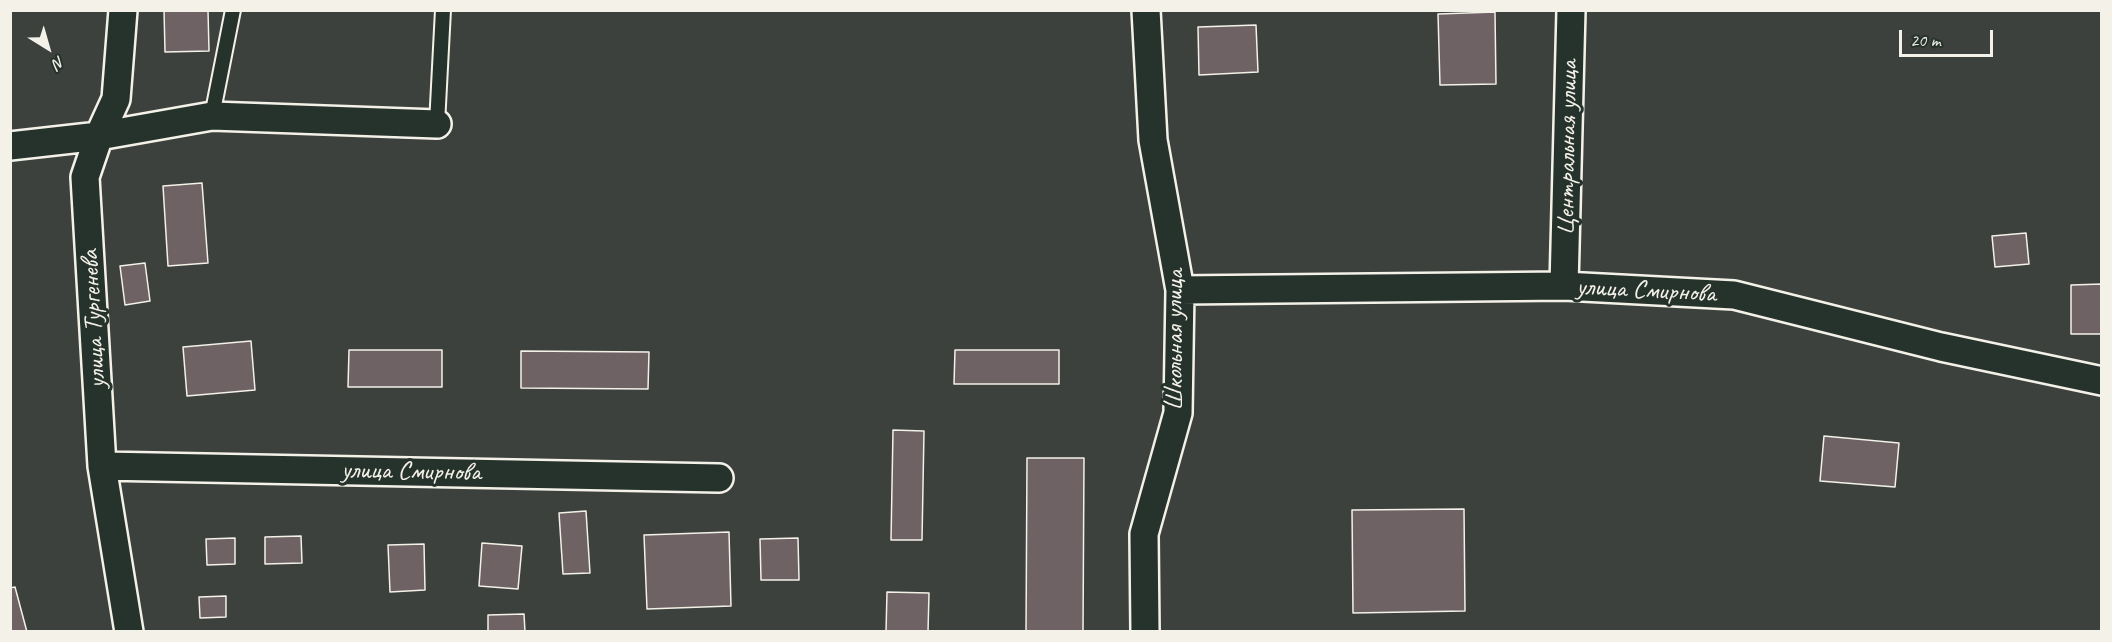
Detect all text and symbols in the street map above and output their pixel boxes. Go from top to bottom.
north arrow [18,18,78,78]
scale bar [1902,18,1996,56]
text: 20 m [1910,29,1941,51]
text: N [49,51,69,73]
street label: Центральная улица [1551,60,1585,236]
street label: улица Тургенева [75,249,113,389]
street label: Школьная улица [1159,269,1191,411]
street label: улица Смирнова [1576,272,1716,310]
street label: улица Смирнова [341,455,481,489]

